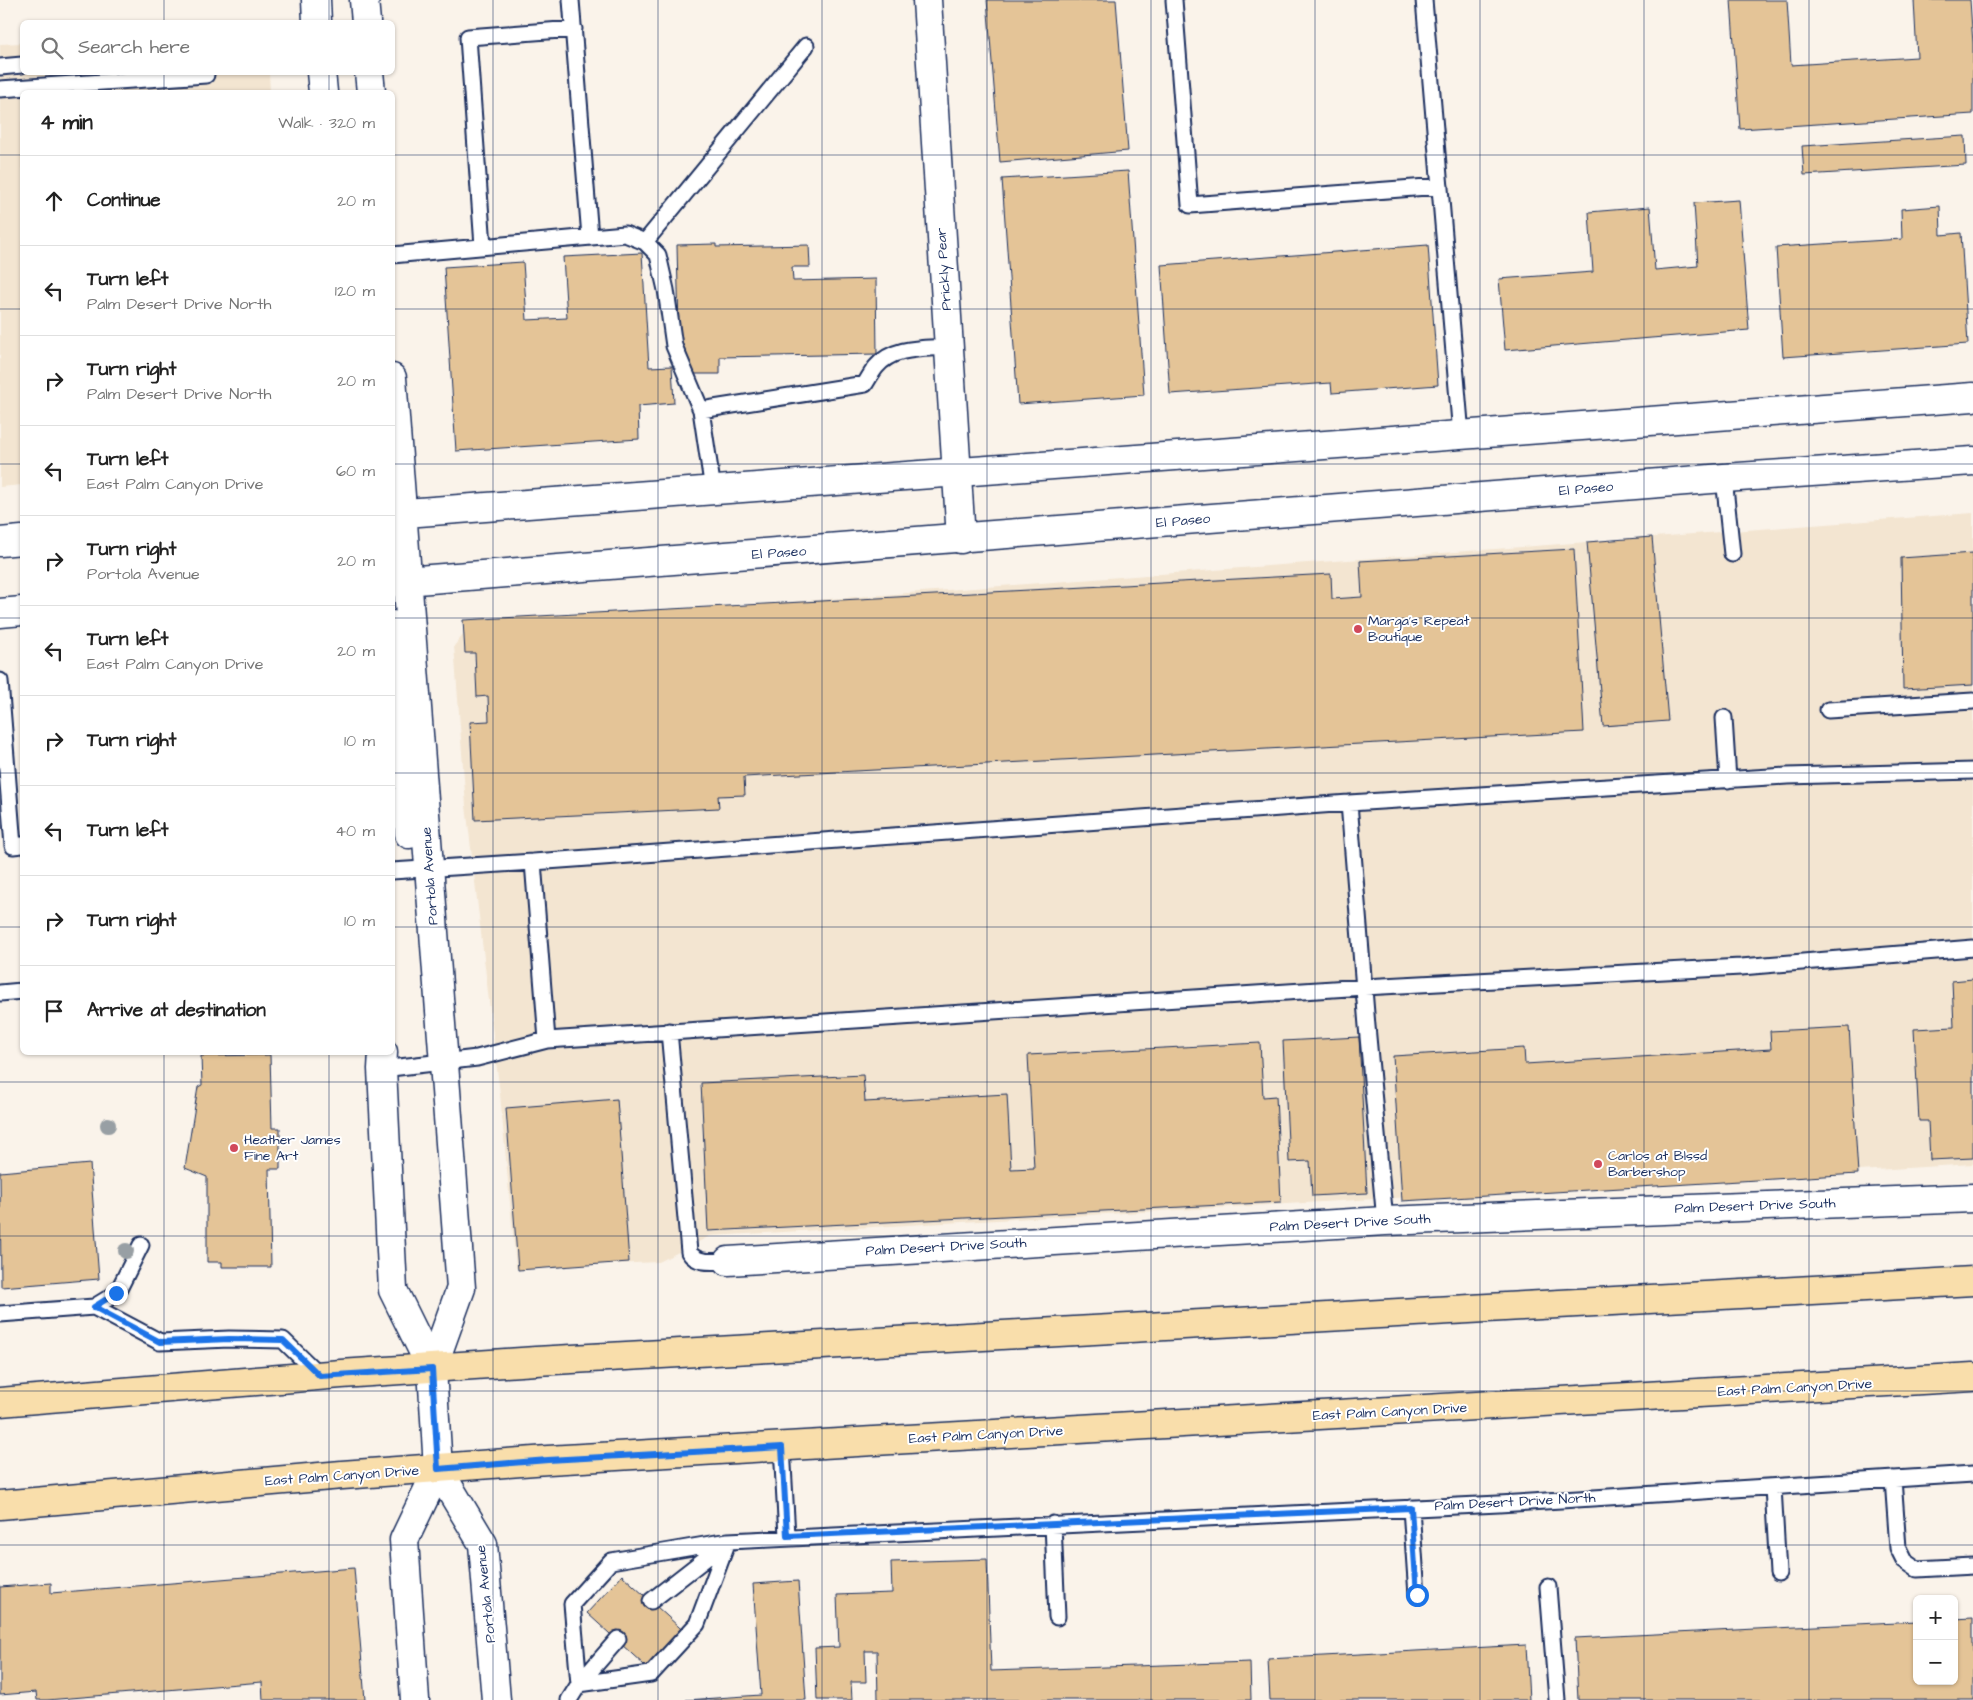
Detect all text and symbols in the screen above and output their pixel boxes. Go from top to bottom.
search box [20,20,395,75]
icon: search [38,34,66,62]
text: Search here [78,34,190,61]
text: 4 min [40,108,93,137]
text: Walk · 320 m [278,112,375,134]
icon: ahead [40,187,68,215]
text: Continue [87,187,161,214]
text: 20 m [337,190,375,212]
street label: Prickly Pear [931,227,957,311]
text: Turn left [87,266,168,293]
icon: left [40,277,68,305]
text: 120 m [335,280,375,302]
text: Palm Desert Drive North [87,293,271,315]
text: Turn right [87,356,176,383]
icon: right [40,367,68,395]
text: 20 m [337,370,375,392]
text: Palm Desert Drive North [87,383,271,405]
text: Turn left [87,446,168,473]
icon: left [40,457,68,485]
text: 60 m [336,460,375,482]
text: East Palm Canyon Drive [87,473,263,495]
street label: El Paseo [1558,477,1614,501]
street label: El Paseo [1155,509,1211,533]
text: Turn right [87,536,176,563]
street label: El Paseo [751,541,807,565]
icon: right [40,547,68,575]
text: 20 m [337,550,375,572]
text: Portola Avenue [87,563,200,585]
place label: Marga's Repeat Boutique [1368,611,1470,647]
marker: Marga's Repeat Boutique [1352,623,1364,635]
text: Turn left [87,626,168,653]
icon: left [40,637,68,665]
text: 20 m [337,640,375,662]
text: East Palm Canyon Drive [87,653,263,675]
icon: right [40,727,68,755]
text: Turn right [87,727,176,754]
text: 10 m [344,730,375,752]
icon: left [40,817,68,845]
text: Turn left [87,817,168,844]
text: 40 m [335,820,375,842]
street label: Portola Avenue [417,826,443,926]
icon: right [40,907,68,935]
text: Turn right [87,907,176,934]
text: 10 m [344,910,375,932]
icon: arrive [40,997,68,1025]
text: Arrive at destination [87,997,266,1024]
place label: Heather James Fine Art [244,1130,341,1166]
marker: Heather James Fine Art [228,1142,240,1154]
place label: Carlos at Blssd Barbershop [1608,1146,1707,1182]
marker: Carlos at Blssd Barbershop [1592,1158,1604,1170]
street label: Palm Desert Drive South [1674,1193,1836,1219]
street label: Palm Desert Drive South [1269,1209,1431,1237]
street label: Palm Desert Drive South [865,1233,1027,1261]
route end [105,1282,128,1305]
street label: East Palm Canyon Drive [1717,1374,1873,1402]
street label: East Palm Canyon Drive [1312,1398,1468,1426]
street label: East Palm Canyon Drive [908,1421,1064,1449]
street label: East Palm Canyon Drive [264,1461,420,1491]
street label: Palm Desert Drive North [1434,1488,1596,1516]
street label: Portola Avenue [471,1544,501,1644]
route start [1406,1584,1429,1607]
map controls [1913,1595,1958,1685]
button: + [1913,1595,1958,1640]
button: − [1913,1640,1958,1685]

